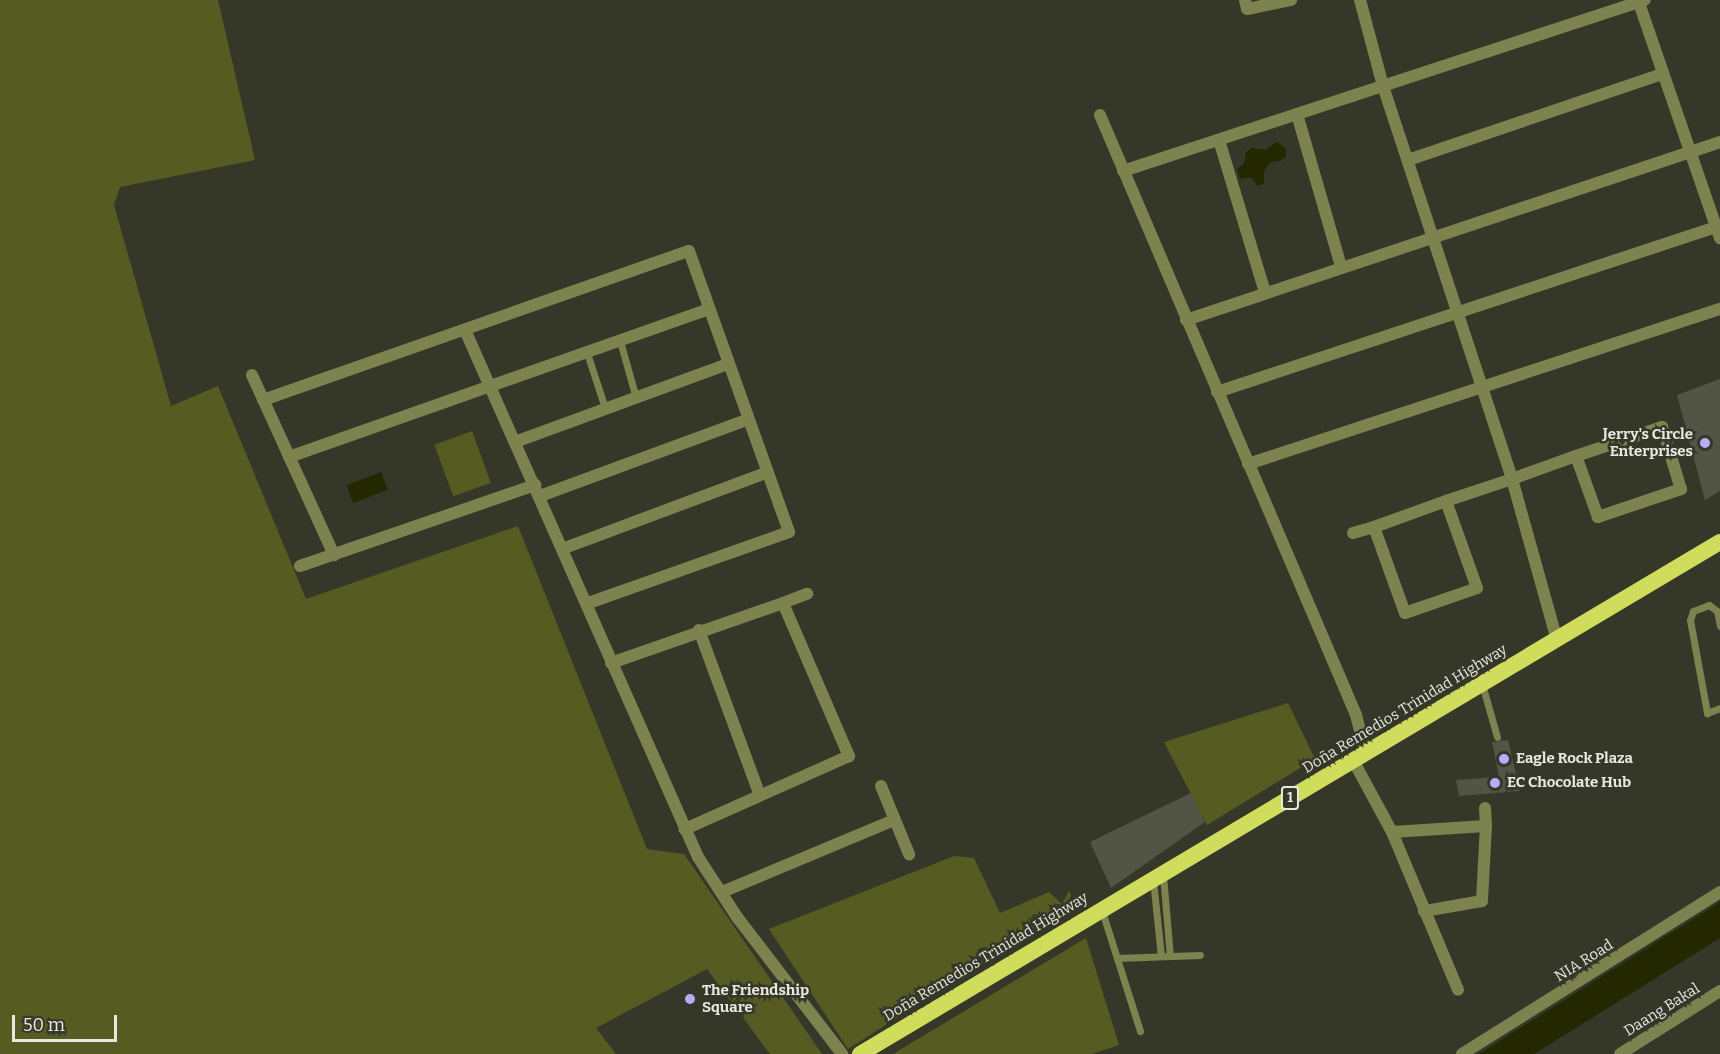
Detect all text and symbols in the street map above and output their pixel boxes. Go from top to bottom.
place label: Jerry's Circle Enterprises [1603,425,1693,460]
marker: Jerry's Circle Enterprises [1698,436,1712,450]
street label: Doña Remedios Trinidad Highway [1299,641,1511,777]
place label: Eagle Rock Plaza [1516,750,1633,768]
marker: Eagle Rock Plaza [1497,752,1511,766]
place label: EC Chocolate Hub [1507,774,1631,792]
marker: EC Chocolate Hub [1488,776,1502,790]
road number: 1 [1280,787,1300,809]
street label: Doña Remedios Trinidad Highway [880,889,1092,1025]
street label: NIA Road [1551,936,1617,986]
street label: Daang Bakal [1621,980,1703,1040]
place label: The Friendship Square [702,981,809,1016]
marker: The Friendship Square [683,992,697,1006]
scale bar [15,1003,120,1041]
text: 50 m [23,1014,65,1036]

